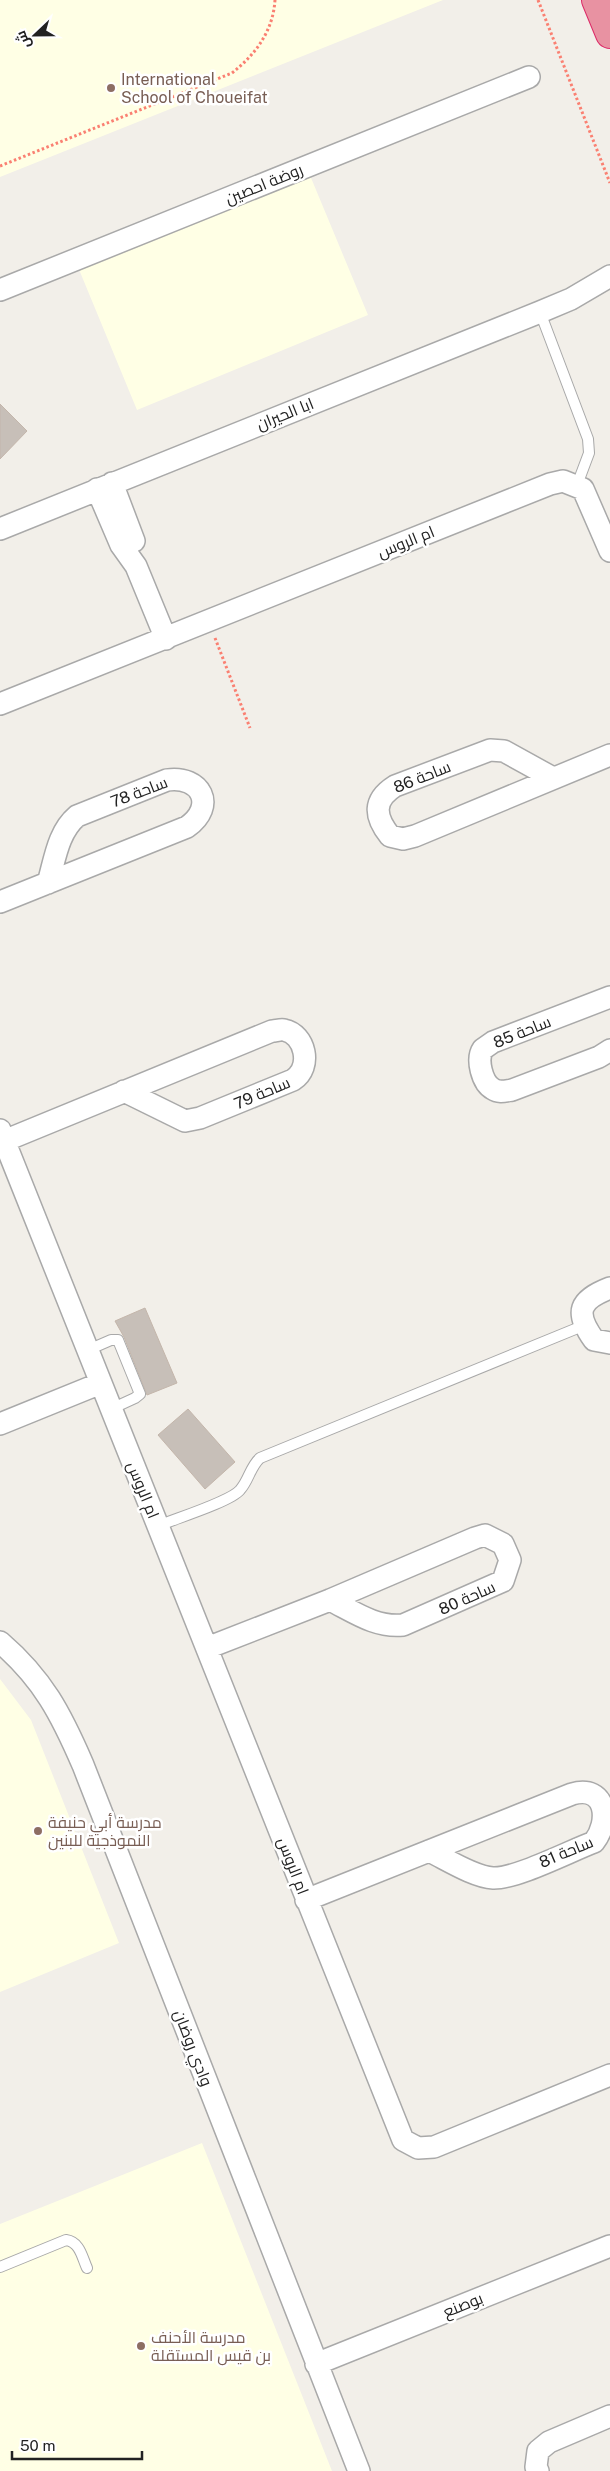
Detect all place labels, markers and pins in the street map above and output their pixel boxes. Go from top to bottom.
place label: International School of Choueifat [121,70,268,107]
marker: International School of Choueifat [105,82,117,94]
place label: مدرسة أبي حنيفة النموذجية للبنين [48,1813,162,1851]
marker: مدرسة أبي حنيفة النموذجية للبنين [32,1825,44,1837]
place label: مدرسة الأحنف بن قيس المستقلة [151,2328,271,2366]
marker: مدرسة الأحنف بن قيس المستقلة [135,2340,147,2352]

